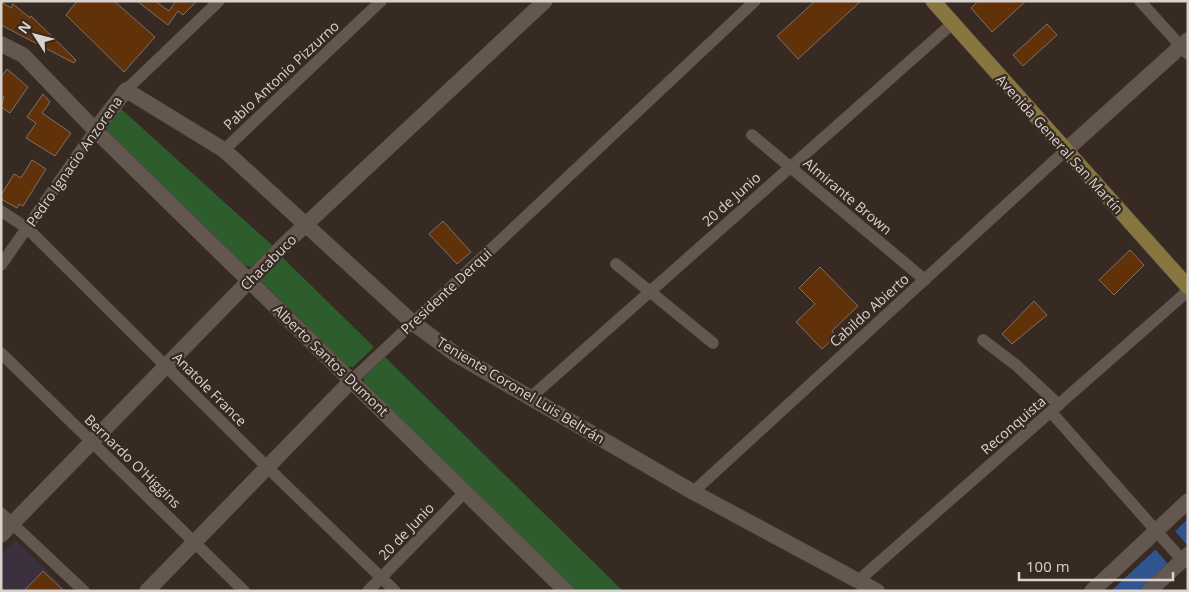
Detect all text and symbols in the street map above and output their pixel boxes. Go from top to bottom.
north arrow [10,10,60,60]
street label: Pablo Antonio Pizzurno [219,16,343,134]
text: N [13,17,35,37]
street label: Avenida General San Martín [992,70,1128,218]
street label: Pedro Ignacio Anzorena [22,92,126,230]
street label: Almirante Brown [800,153,896,239]
street label: 20 de Junio [698,168,764,230]
street label: Chacabuco [236,230,300,294]
street label: Presidente Derqui [396,244,496,338]
street label: Cabildo Abierto [825,269,913,351]
street label: Alberto Santos Dumont [269,300,393,420]
street label: Teniente Coronel Luis Beltrán [433,332,609,448]
street label: Anatole France [169,348,251,430]
street label: Reconquista [976,391,1050,459]
street label: Bernardo O'Higgins [81,410,186,512]
street label: 20 de Junio [374,498,438,564]
scale bar [1019,550,1173,582]
text: 100 m [1026,556,1070,576]

